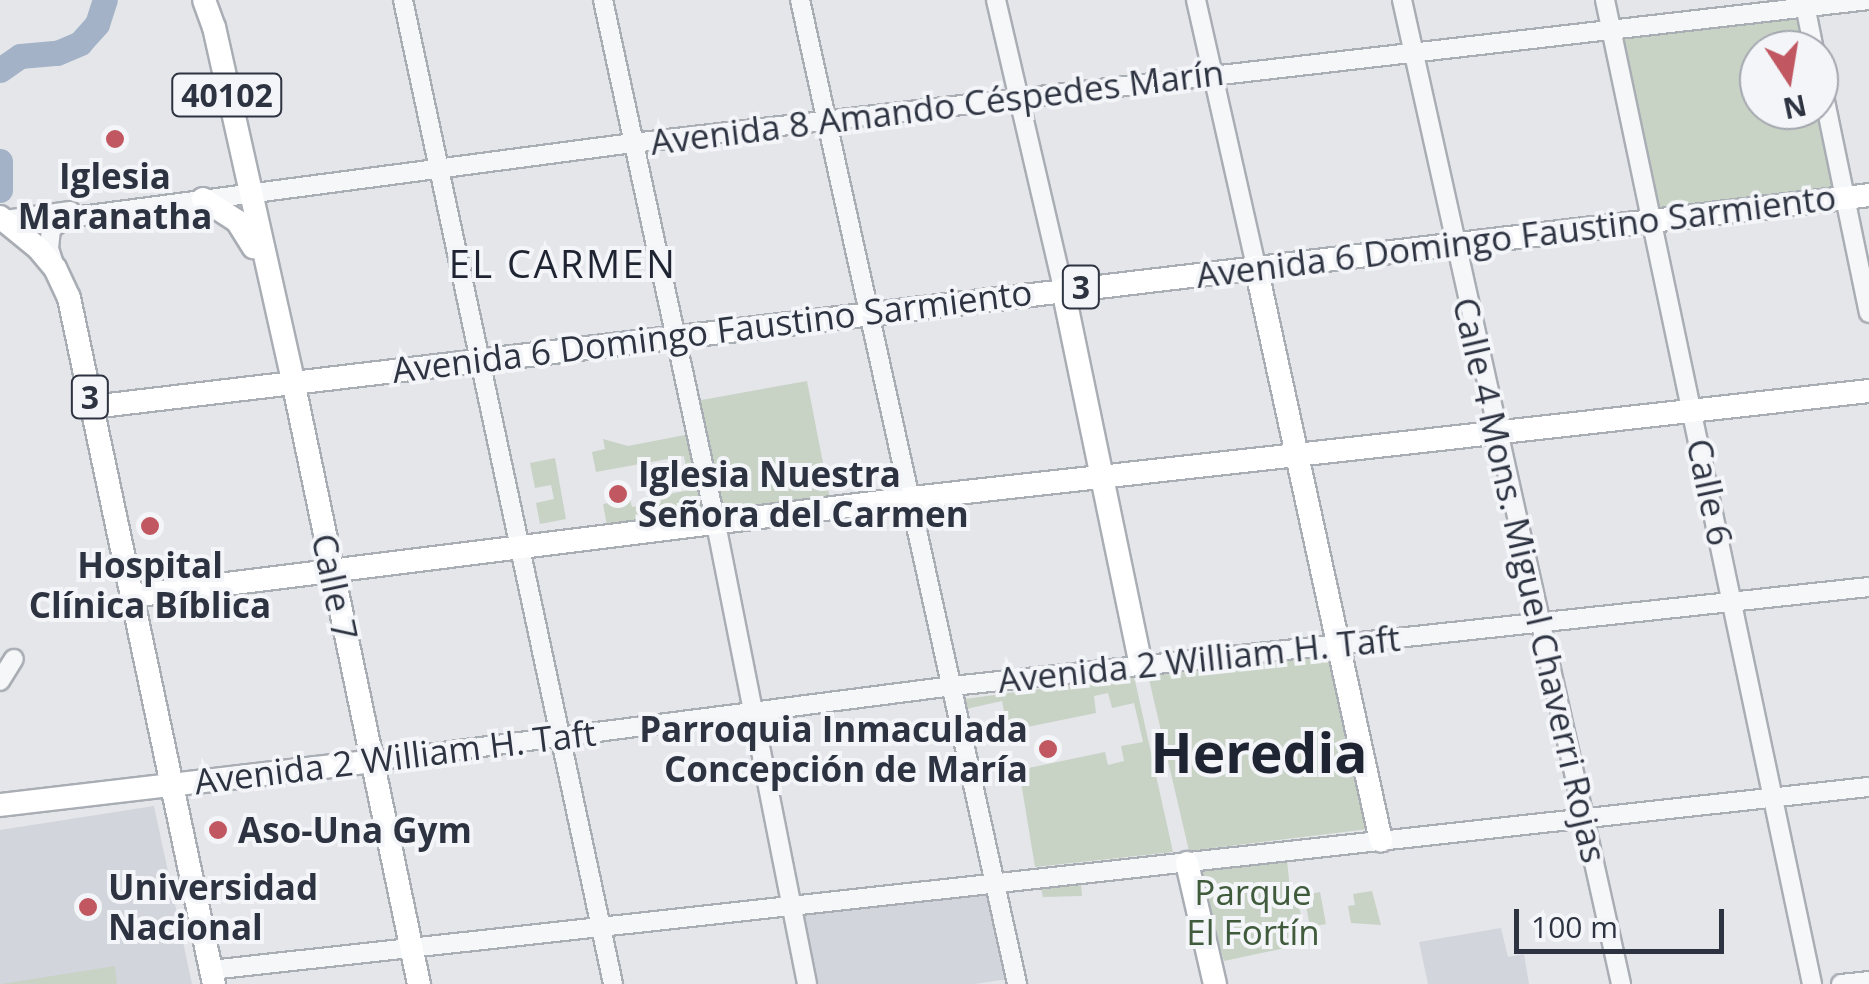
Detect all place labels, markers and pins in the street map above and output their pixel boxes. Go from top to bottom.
marker: Iglesia Maranatha [104,128,126,150]
place label: Iglesia Maranatha [18,155,212,237]
place label: Iglesia Nuestra Señora del Carmen [638,453,969,535]
marker: Iglesia Nuestra Señora del Carmen [607,483,629,505]
marker: Hospital Clínica Bíblica [137,513,163,539]
place label: Hospital Clínica Bíblica [29,544,271,626]
place label: Parroquia Inmaculada Concepción de María [639,708,1028,790]
marker: Parroquia Inmaculada Concepción de María [1037,738,1059,760]
place label: Aso-Una Gym [238,809,472,851]
marker: Aso-Una Gym [207,819,229,841]
place label: Universidad Nacional [108,866,318,948]
marker: Universidad Nacional [77,896,99,918]

